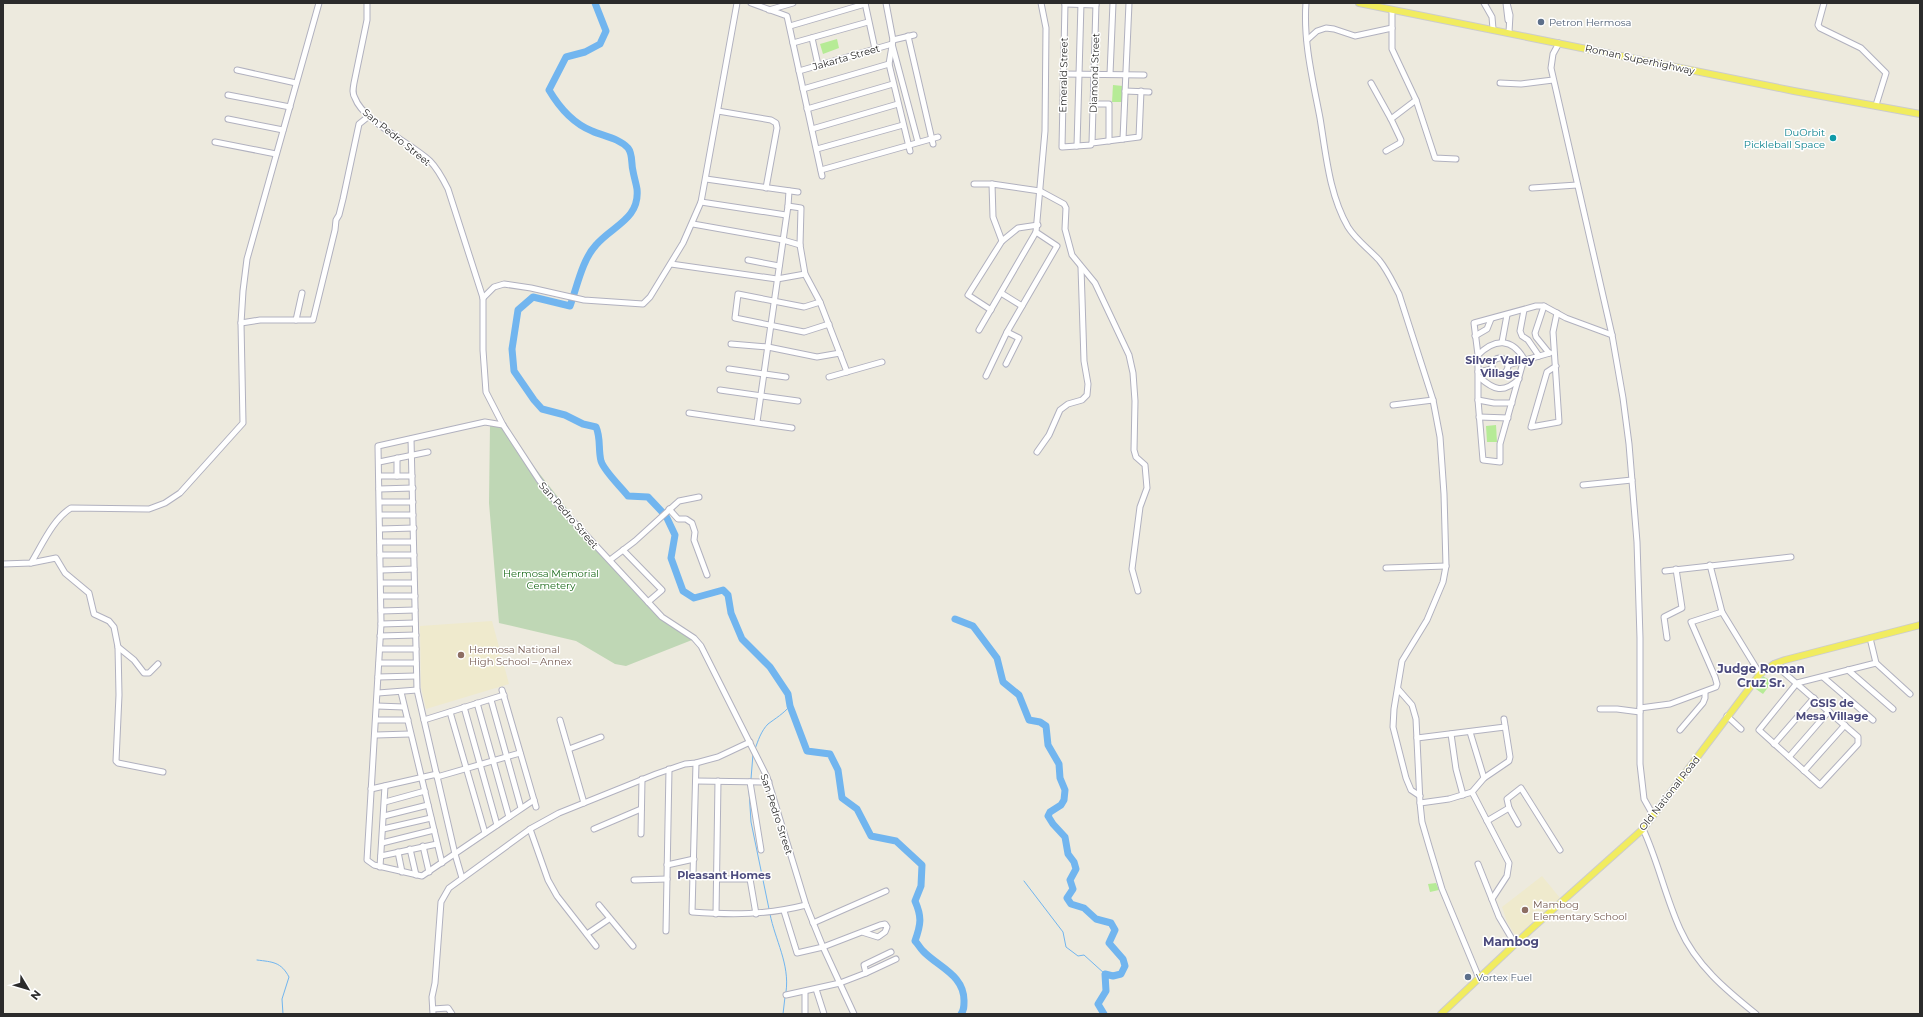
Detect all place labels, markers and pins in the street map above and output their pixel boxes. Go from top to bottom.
place label: Petron Hermosa [1549,16,1631,29]
marker: Petron Hermosa [1536,17,1546,27]
place label: DuOrbit Pickleball Space [1744,126,1825,151]
marker: DuOrbit Pickleball Space [1828,133,1838,143]
place label: Hermosa National High School – Annex [469,643,573,668]
marker: Hermosa National High School – Annex [456,650,466,660]
place label: Mambog Elementary School [1533,898,1627,923]
marker: Mambog Elementary School [1520,905,1530,915]
place label: Vortex Fuel [1476,971,1532,984]
marker: Vortex Fuel [1463,972,1473,982]

